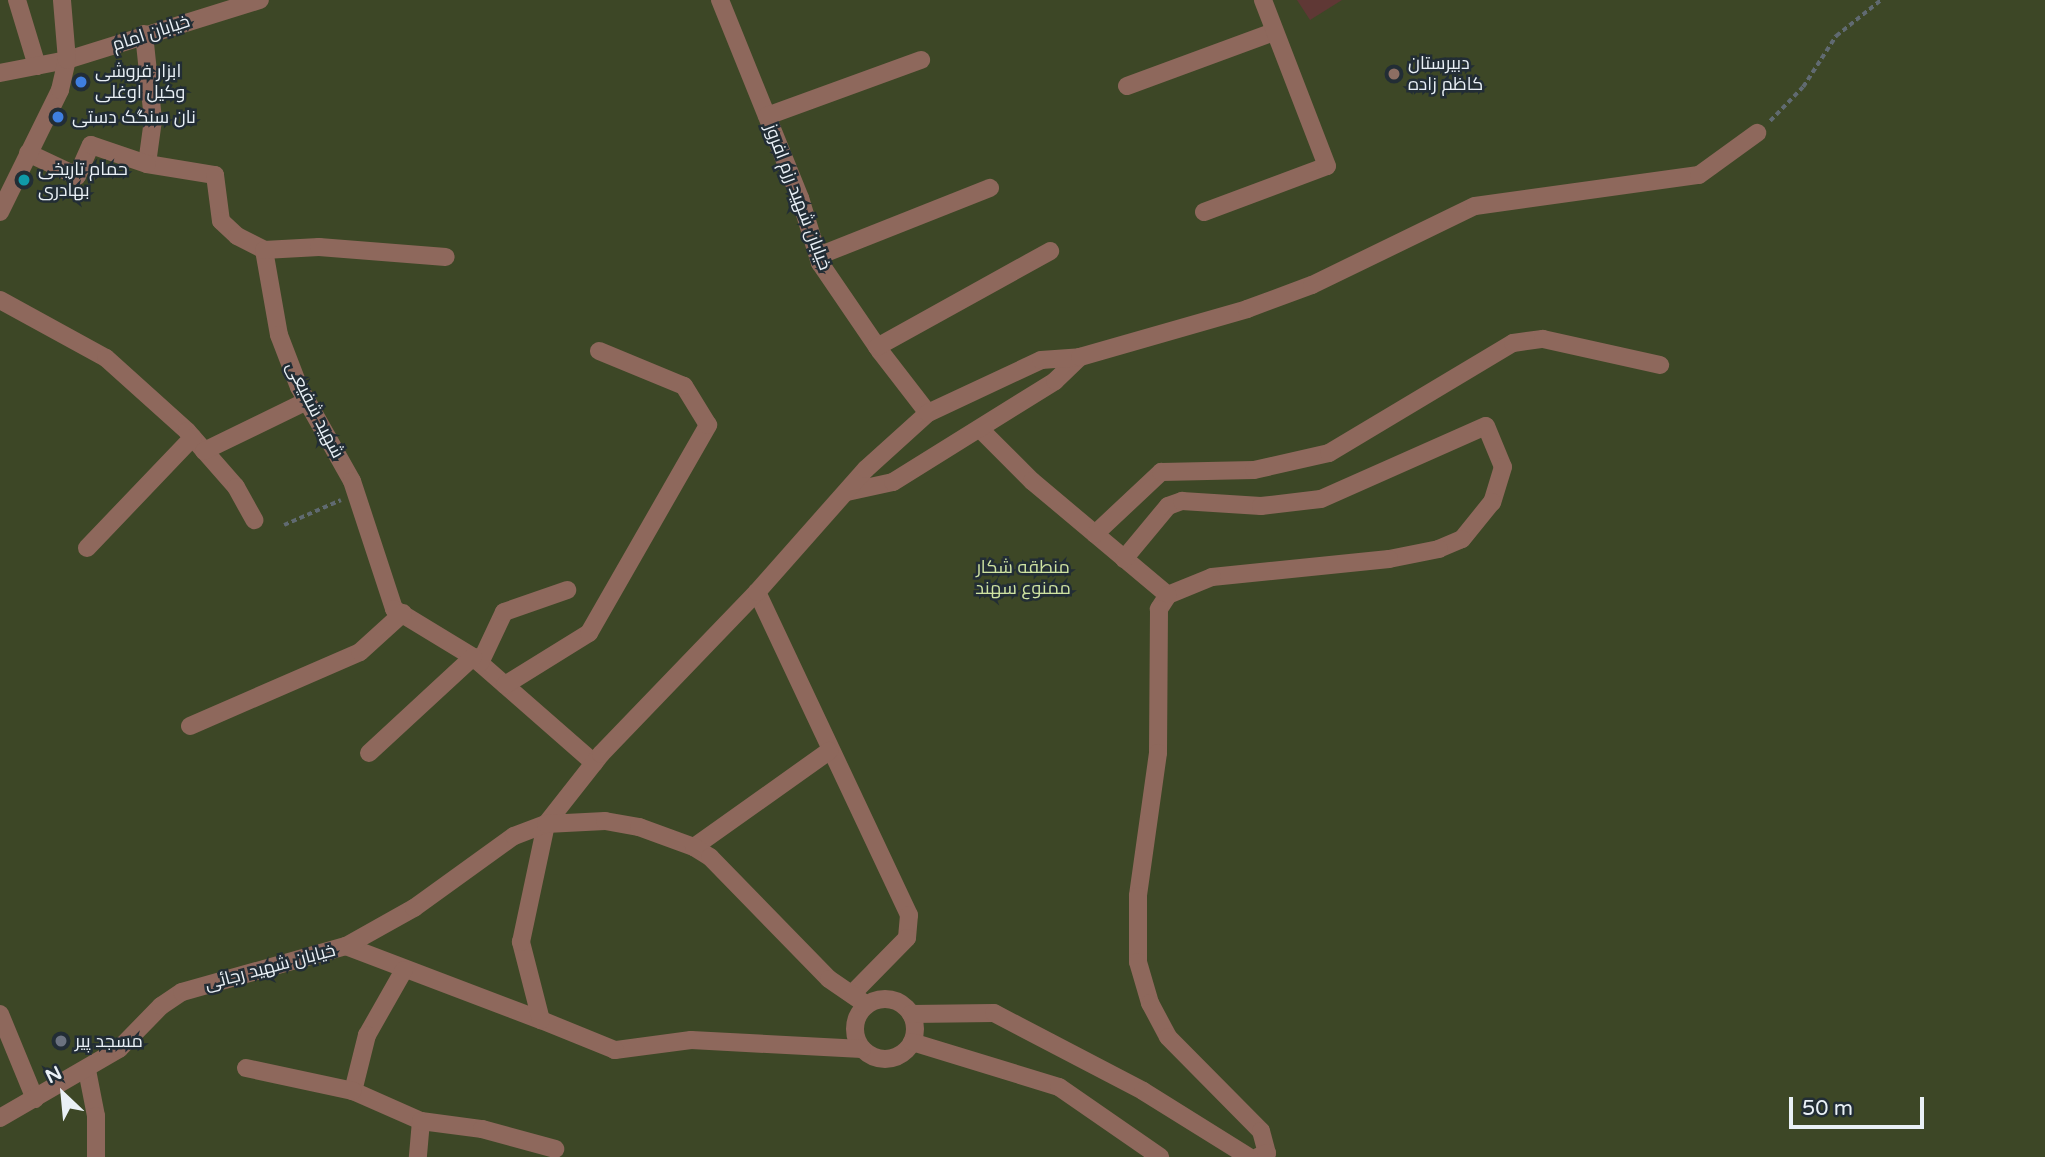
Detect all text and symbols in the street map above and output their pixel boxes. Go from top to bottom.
street label: خیابان امام [109,10,193,56]
place label: دبیرستان کاظم زاده [1408,53,1483,96]
place label: ابزار فروشی وکیل اوغلی [95,61,185,104]
marker: دبیرستان کاظم زاده [1386,66,1402,82]
marker: ابزار فروشی وکیل اوغلی [73,74,89,90]
place label: نان سنگک دستی [72,106,196,128]
marker: نان سنگک دستی [50,109,66,125]
street label: خیابان شهید رزم افروز [760,121,836,273]
place label: حمام تاریخی بهادری [38,159,128,202]
marker: حمام تاریخی بهادری [16,172,32,188]
street label: شهید شفیعی [281,358,349,462]
park label: منطقه شکار ممنوع سهند [975,557,1071,600]
street label: خیابان شهید رجائی [202,939,338,995]
place label: مسجد پیر [75,1030,143,1052]
marker: مسجد پیر [53,1033,69,1049]
north arrow [28,1059,98,1129]
text: N [42,1062,65,1088]
scale bar [1793,1084,1928,1128]
text: 50 m [1802,1096,1853,1121]

